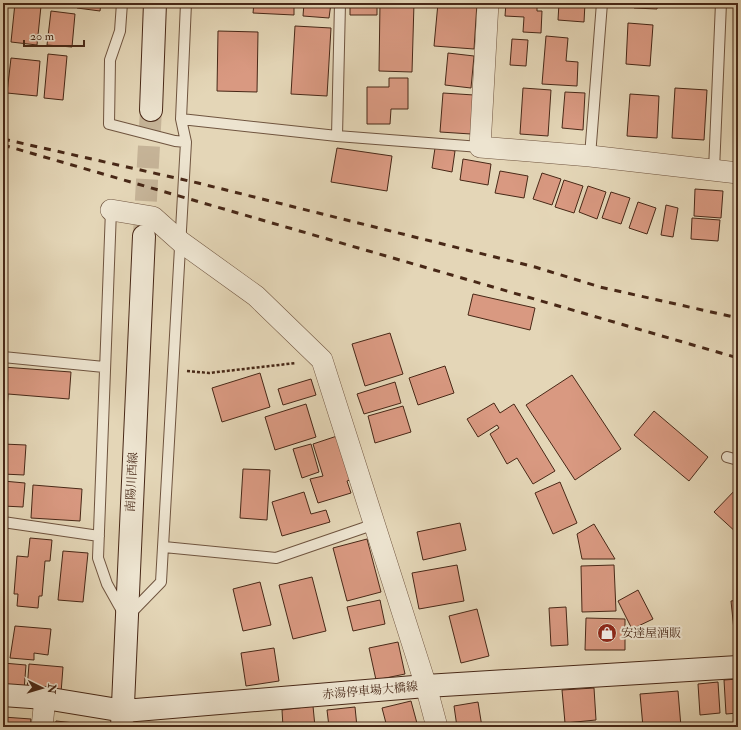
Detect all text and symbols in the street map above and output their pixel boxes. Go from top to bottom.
scale bar [24,22,84,48]
text: 20 m [30,29,55,44]
street label: 南陽川西線 [123,452,141,512]
shop icon: 安達屋酒販 [596,622,618,644]
place label: 安達屋酒販 [621,626,681,641]
north arrow [22,668,62,708]
street label: 赤湯停車場大橋線 [322,679,418,703]
text: N [44,682,58,695]

